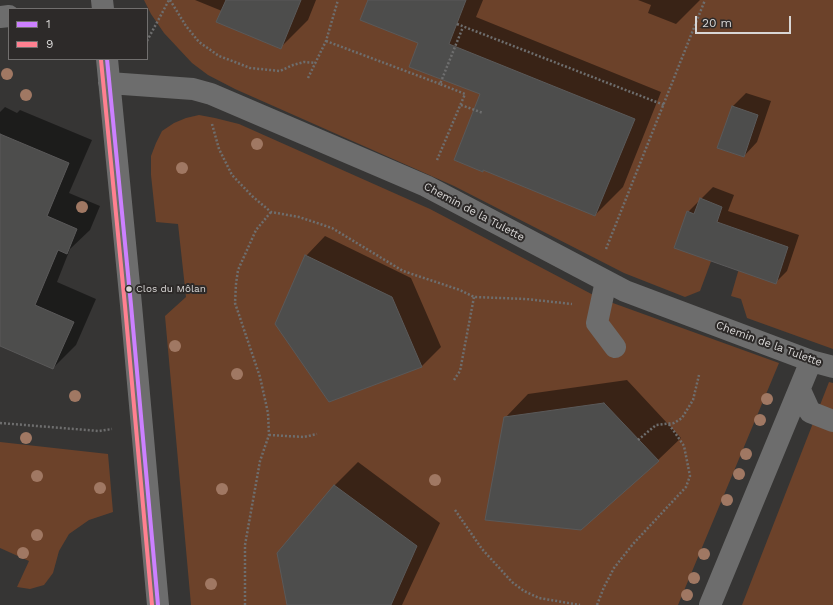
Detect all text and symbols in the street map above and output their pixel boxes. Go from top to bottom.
legend [8,8,148,60]
scale bar [697,8,793,34]
text: 20 m [702,16,732,30]
text: 1 [46,17,51,31]
text: 9 [46,37,53,51]
street label: Chemin de la Tulette [421,180,527,244]
place label: Clos du Môlan [136,283,206,295]
marker: Clos du Môlan [124,284,134,294]
street label: Chemin de la Tulette [714,319,824,369]

